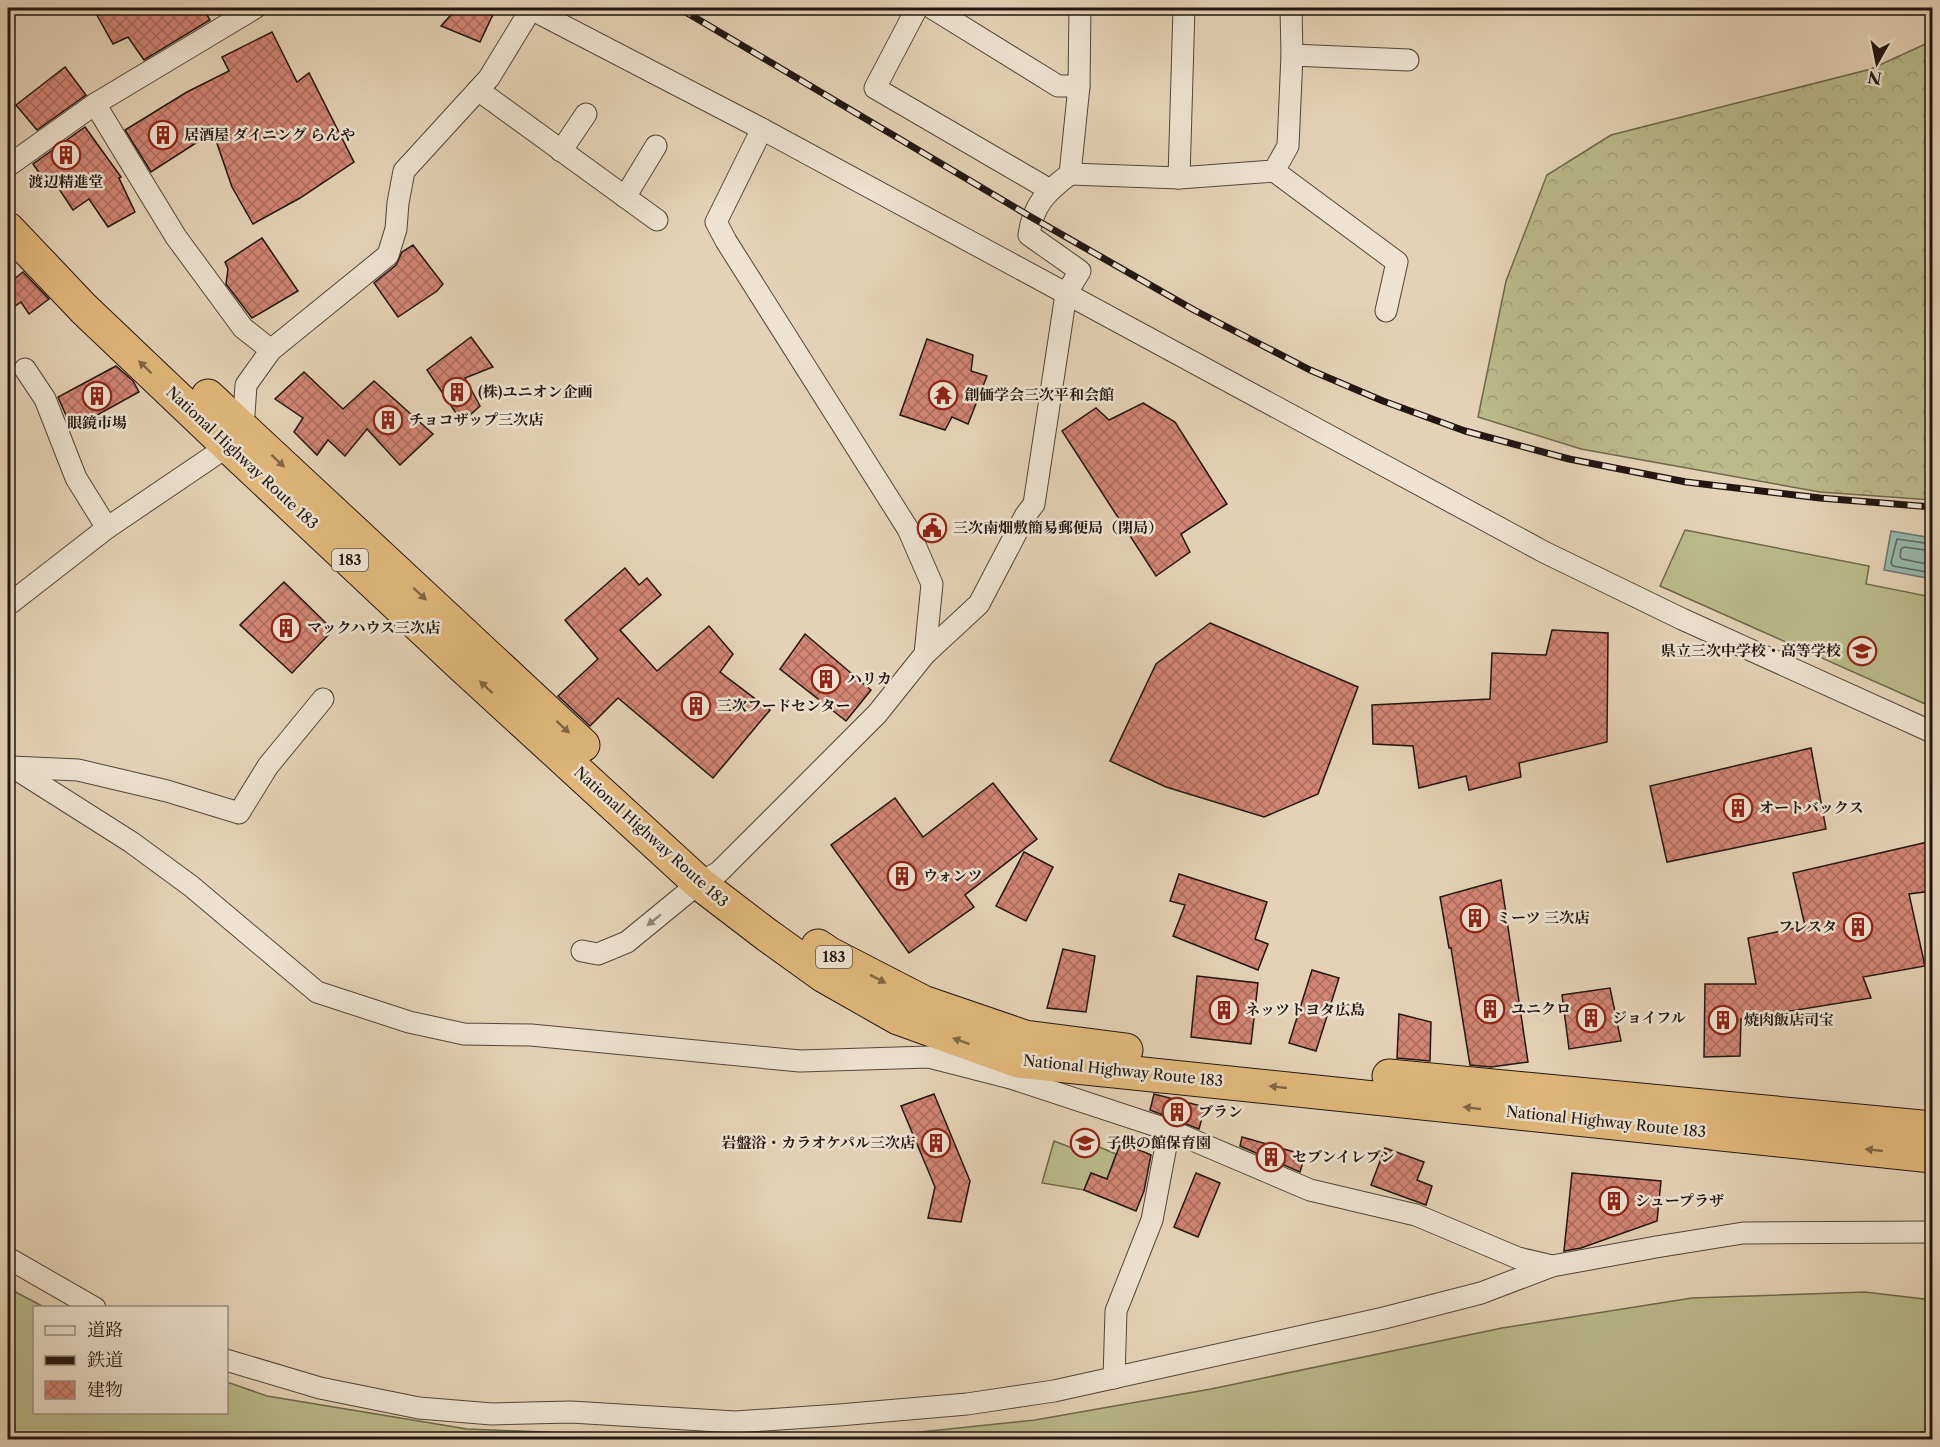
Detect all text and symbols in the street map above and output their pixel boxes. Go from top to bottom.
north arrow [1847,33,1907,93]
text: N [1866,67,1883,89]
building icon: 居酒屋 ダイニング らんや [147,119,179,151]
place label: 居酒屋 ダイニング らんや [184,125,355,144]
building icon: 渡辺精進堂 [50,139,82,171]
place label: 渡辺精進堂 [28,172,104,191]
one-way arrow [138,361,153,374]
building icon: (株)ユニオン企画 [441,376,473,408]
temple icon: 創価学会三次平和会館 [927,379,959,411]
building icon: 眼鏡市場 [81,380,113,412]
street label: National Highway Route 183 [162,382,322,533]
place label: (株)ユニオン企画 [478,382,592,401]
place label: 創価学会三次平和会館 [964,385,1114,404]
building icon: チョコザップ三次店 [372,404,404,436]
place label: チョコザップ三次店 [409,410,543,429]
place label: 眼鏡市場 [67,413,127,432]
one-way arrow [270,454,285,467]
public building icon: 三次南畑敷簡易郵便局（閉局） [916,512,948,544]
place label: 三次南畑敷簡易郵便局（閉局） [953,518,1163,537]
road number: 183 [332,549,368,571]
one-way arrow [413,587,428,601]
building icon: マックハウス三次店 [270,612,302,644]
place label: マックハウス三次店 [307,618,440,637]
school or university icon: 県立三次中学校・高等学校 [1846,635,1878,667]
place label: 県立三次中学校・高等学校 [1661,641,1841,660]
building icon: ハリカ [810,663,842,695]
place label: ハリカ [847,669,892,688]
one-way arrow [479,681,494,694]
building icon: 三次フードセンター [680,690,712,722]
place label: 三次フードセンター [717,696,851,715]
one-way arrow [555,720,570,733]
street label: National Highway Route 183 [570,762,732,911]
building icon: オートバックス [1722,792,1754,824]
place label: オートバックス [1759,798,1864,817]
building icon: ウォンツ [886,860,918,892]
place label: ウォンツ [923,866,982,885]
building icon: ミーツ 三次店 [1459,902,1491,934]
place label: ミーツ 三次店 [1496,908,1589,927]
building icon: フレスタ [1842,911,1874,943]
one-way arrow [647,913,662,926]
place label: フレスタ [1778,917,1837,936]
road number: 183 [816,946,852,968]
one-way arrow [869,974,886,984]
building icon: ユニクロ [1474,993,1506,1025]
building icon: ネッツトヨタ広島 [1208,994,1240,1026]
place label: ユニクロ [1511,999,1571,1018]
place label: ネッツトヨタ広島 [1245,1000,1365,1019]
building icon: ジョイフル [1575,1002,1607,1034]
building icon: 焼肉飯店司宝 [1707,1004,1739,1036]
place label: ジョイフル [1612,1008,1686,1027]
place label: 焼肉飯店司宝 [1744,1010,1834,1029]
one-way arrow [952,1035,970,1045]
street label: National Highway Route 183 [1022,1051,1224,1090]
one-way arrow [1268,1082,1287,1092]
building icon: ブラン [1161,1096,1193,1128]
place label: ブラン [1198,1102,1243,1121]
street label: National Highway Route 183 [1505,1102,1707,1141]
one-way arrow [1462,1103,1481,1113]
building icon: 岩盤浴・カラオケパル三次店 [920,1127,952,1159]
school or university icon: 子供の館保育園 [1069,1127,1101,1159]
place label: 岩盤浴・カラオケパル三次店 [721,1133,915,1152]
place label: 子供の館保育園 [1106,1133,1211,1152]
building icon: セブンイレブン [1255,1141,1287,1173]
one-way arrow [1865,1145,1884,1155]
place label: セブンイレブン [1292,1147,1395,1166]
building icon: シュープラザ [1598,1185,1630,1217]
place label: シュープラザ [1635,1191,1724,1210]
legend [33,1306,228,1414]
text: 道路 [87,1319,123,1341]
text: 鉄道 [87,1349,123,1371]
text: 建物 [87,1379,123,1401]

